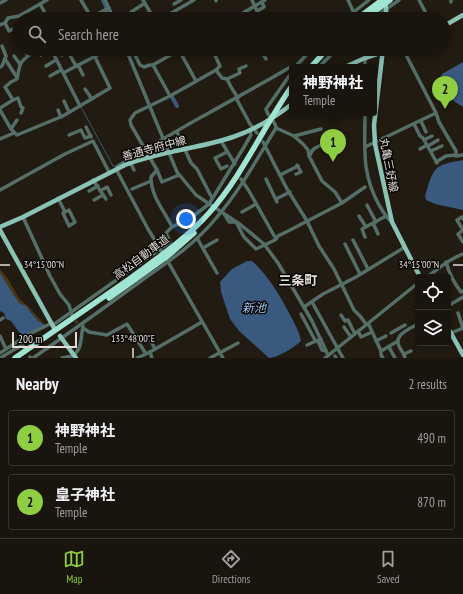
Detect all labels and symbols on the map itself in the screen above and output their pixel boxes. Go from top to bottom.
pin: 2 [432,76,458,109]
pin: 1 [320,129,346,162]
street label: 善通寺府中線 [120,133,188,163]
street label: 丸亀三好線 [377,137,401,193]
your location [176,209,196,229]
street label: 高松自動車道 [110,232,172,282]
text: 34°15'00"N [24,258,64,271]
text: 34°15'00"N [399,258,439,271]
district label: 三条町 [278,272,318,289]
water label: 新池 [242,300,267,315]
scale bar [12,330,77,349]
text: 133°48'00"E [111,332,155,345]

